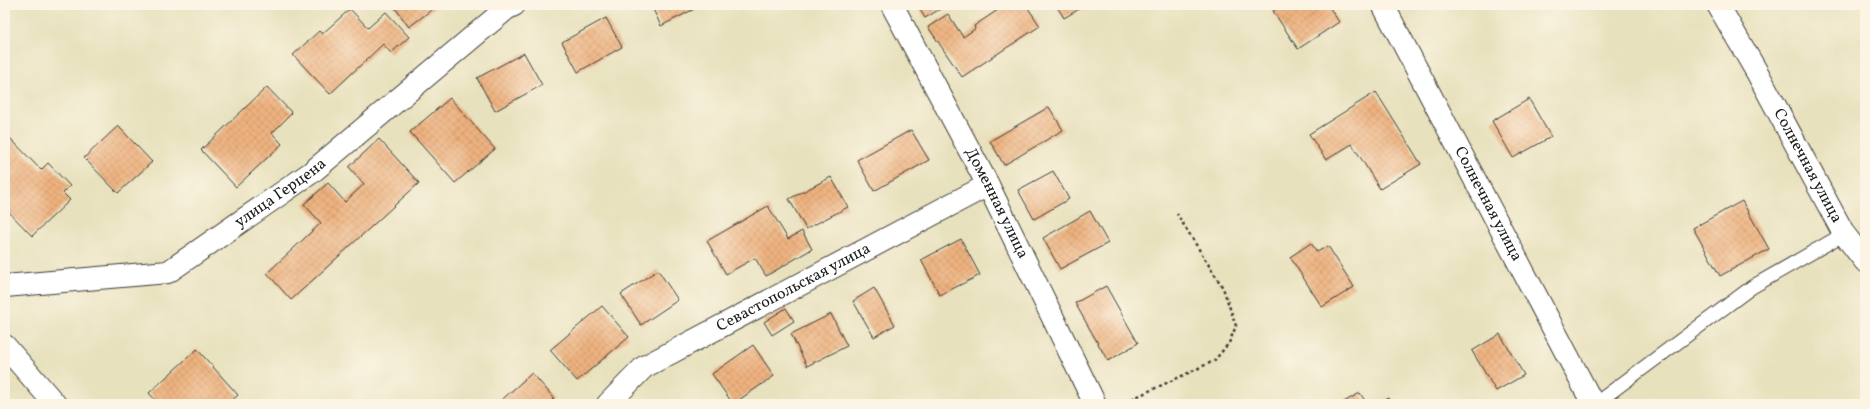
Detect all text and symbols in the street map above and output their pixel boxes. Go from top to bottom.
street label: Солнечная улица [1768,105,1847,227]
street label: Солнечная улица [1448,143,1527,265]
street label: Доменная улица [959,144,1033,262]
street label: улица Герцена [230,153,331,233]
street label: Севастопольская улица [713,238,875,338]

